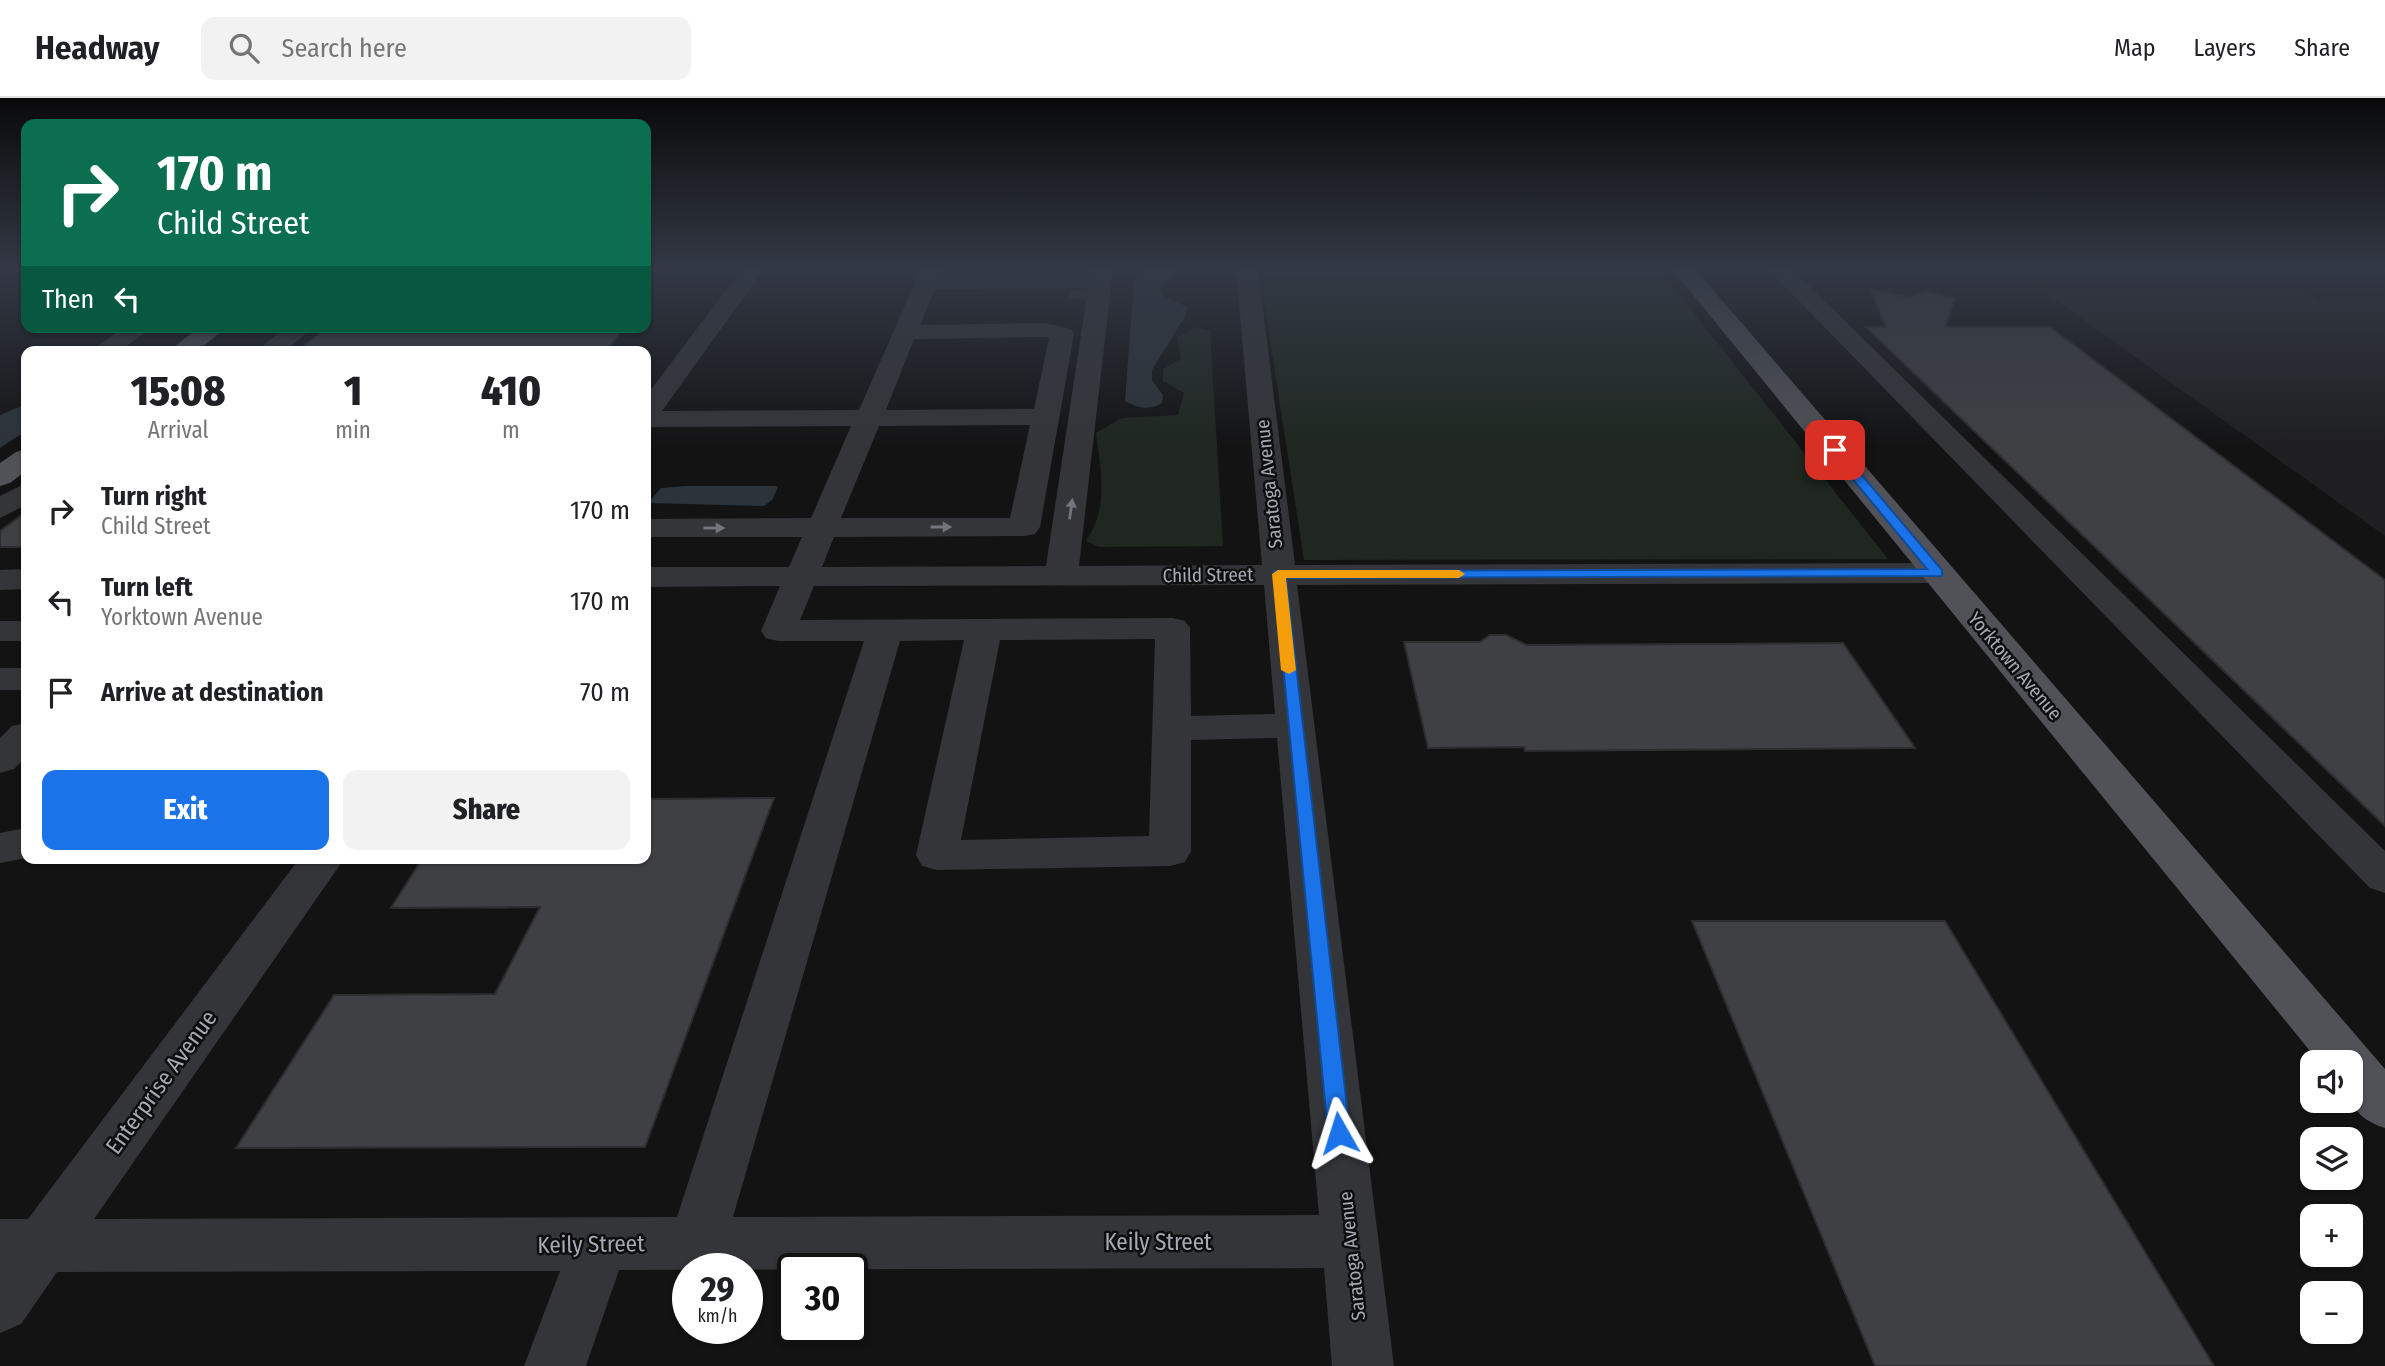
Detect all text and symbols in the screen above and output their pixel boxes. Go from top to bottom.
search box [201,17,691,80]
text: Headway [35,28,159,68]
icon: search [225,29,263,67]
text: Search here [281,33,407,64]
text: Map [2114,34,2156,62]
text: Layers [2194,34,2256,62]
text: Share [2294,34,2350,62]
text: 170 m [157,144,273,203]
icon: right [42,147,133,238]
text: Child Street [157,204,310,242]
icon: left [108,280,146,318]
text: Then [42,284,94,315]
text: 15:08 [131,366,226,416]
text: 1 [344,366,362,416]
text: 410 [481,366,541,416]
text: Arrival [148,416,209,444]
text: min [335,416,371,444]
text: m [502,416,520,444]
street label: Saratoga Avenue [1251,418,1287,550]
pin [1805,420,1865,480]
icon: arrive [1816,431,1854,469]
text: Turn right [101,481,207,512]
icon: right [42,492,80,530]
text: 170 m [570,495,630,526]
one-way arrow [1065,498,1076,520]
text: Child Street [101,512,211,540]
one-way arrow [931,521,953,533]
one-way arrow [703,522,725,534]
street label: Child Street [1163,563,1254,587]
text: Turn left [101,572,193,603]
icon: left [42,583,80,621]
text: 170 m [570,586,630,617]
text: Yorktown Avenue [101,603,263,631]
street label: Yorktown Avenue [1963,607,2067,725]
icon: arrive [42,674,80,712]
text: Arrive at destination [101,677,324,708]
text: 70 m [580,677,630,708]
button: Exit [42,770,329,850]
button: Share [343,770,630,850]
street label: Enterprise Avenue [99,1005,223,1159]
map controls [2300,1050,2363,1344]
button: sound [2300,1050,2363,1113]
position arrow [1302,1096,1376,1170]
button: layers [2300,1127,2363,1190]
street label: Saratoga Avenue [1334,1190,1370,1322]
button: + [2300,1204,2363,1267]
street label: Keily Street [1104,1228,1212,1256]
street label: Keily Street [537,1229,645,1259]
speed limit sign: 30 [777,1253,868,1344]
text: 29 [700,1268,735,1310]
button: − [2300,1281,2363,1344]
text: km/h [697,1305,738,1327]

